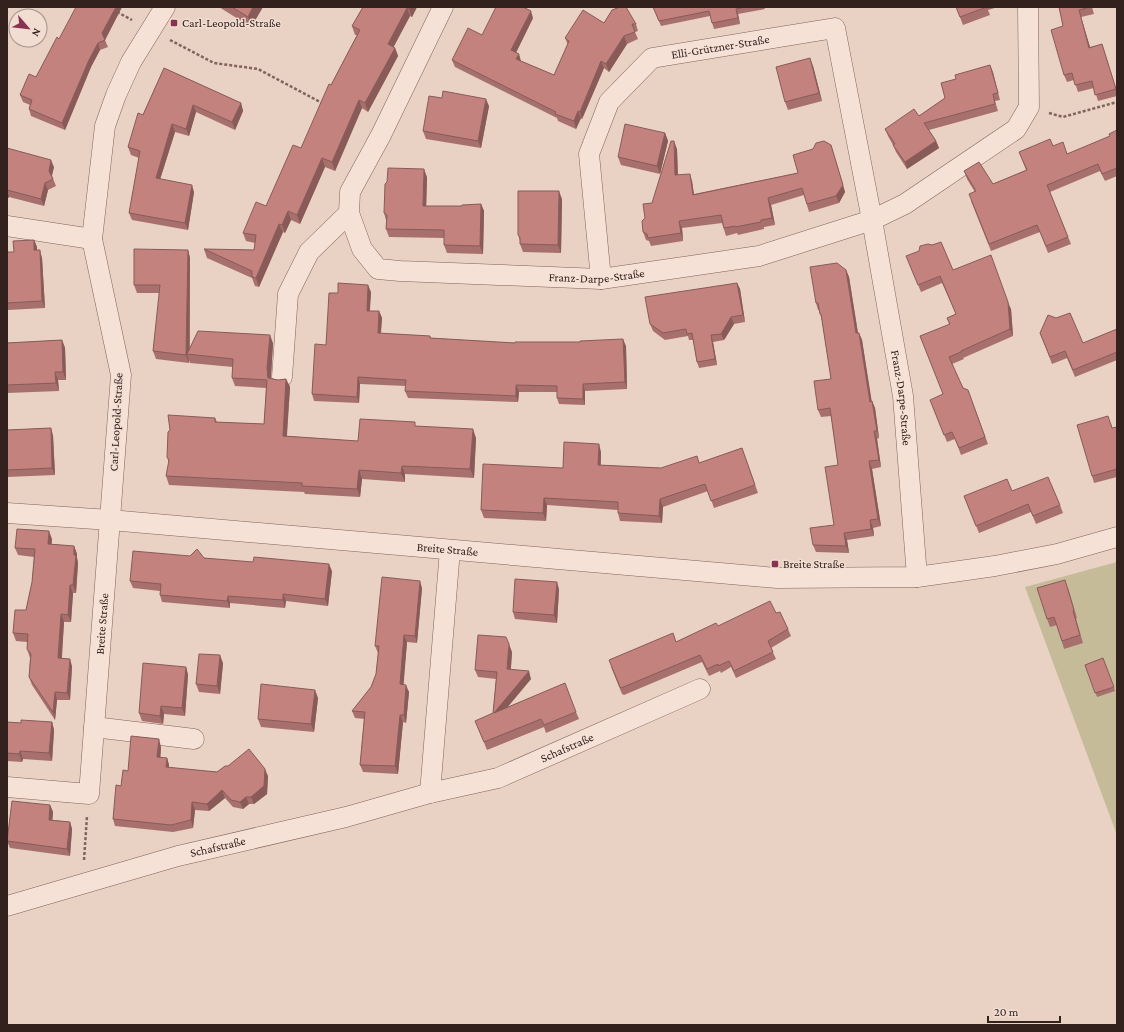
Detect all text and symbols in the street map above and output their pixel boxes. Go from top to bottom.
north arrow [8,8,48,48]
place label: Carl-Leopold-Straße [182,16,281,30]
marker: Carl-Leopold-Straße [169,18,179,28]
text: N [30,27,44,39]
street label: Elli-Grützner-Straße [670,32,770,62]
street label: Franz-Darpe-Straße [548,266,645,286]
street label: Franz-Darpe-Straße [888,349,914,446]
street label: Carl-Leopold-Straße [106,372,126,472]
street label: Breite Straße [416,540,479,559]
place label: Breite Straße [783,557,845,571]
marker: Breite Straße [770,559,780,569]
street label: Breite Straße [93,593,111,655]
street label: Schafstraße [538,730,596,765]
street label: Schafstraße [189,834,247,860]
scale bar [988,998,1060,1024]
text: 20 m [994,1005,1019,1019]

